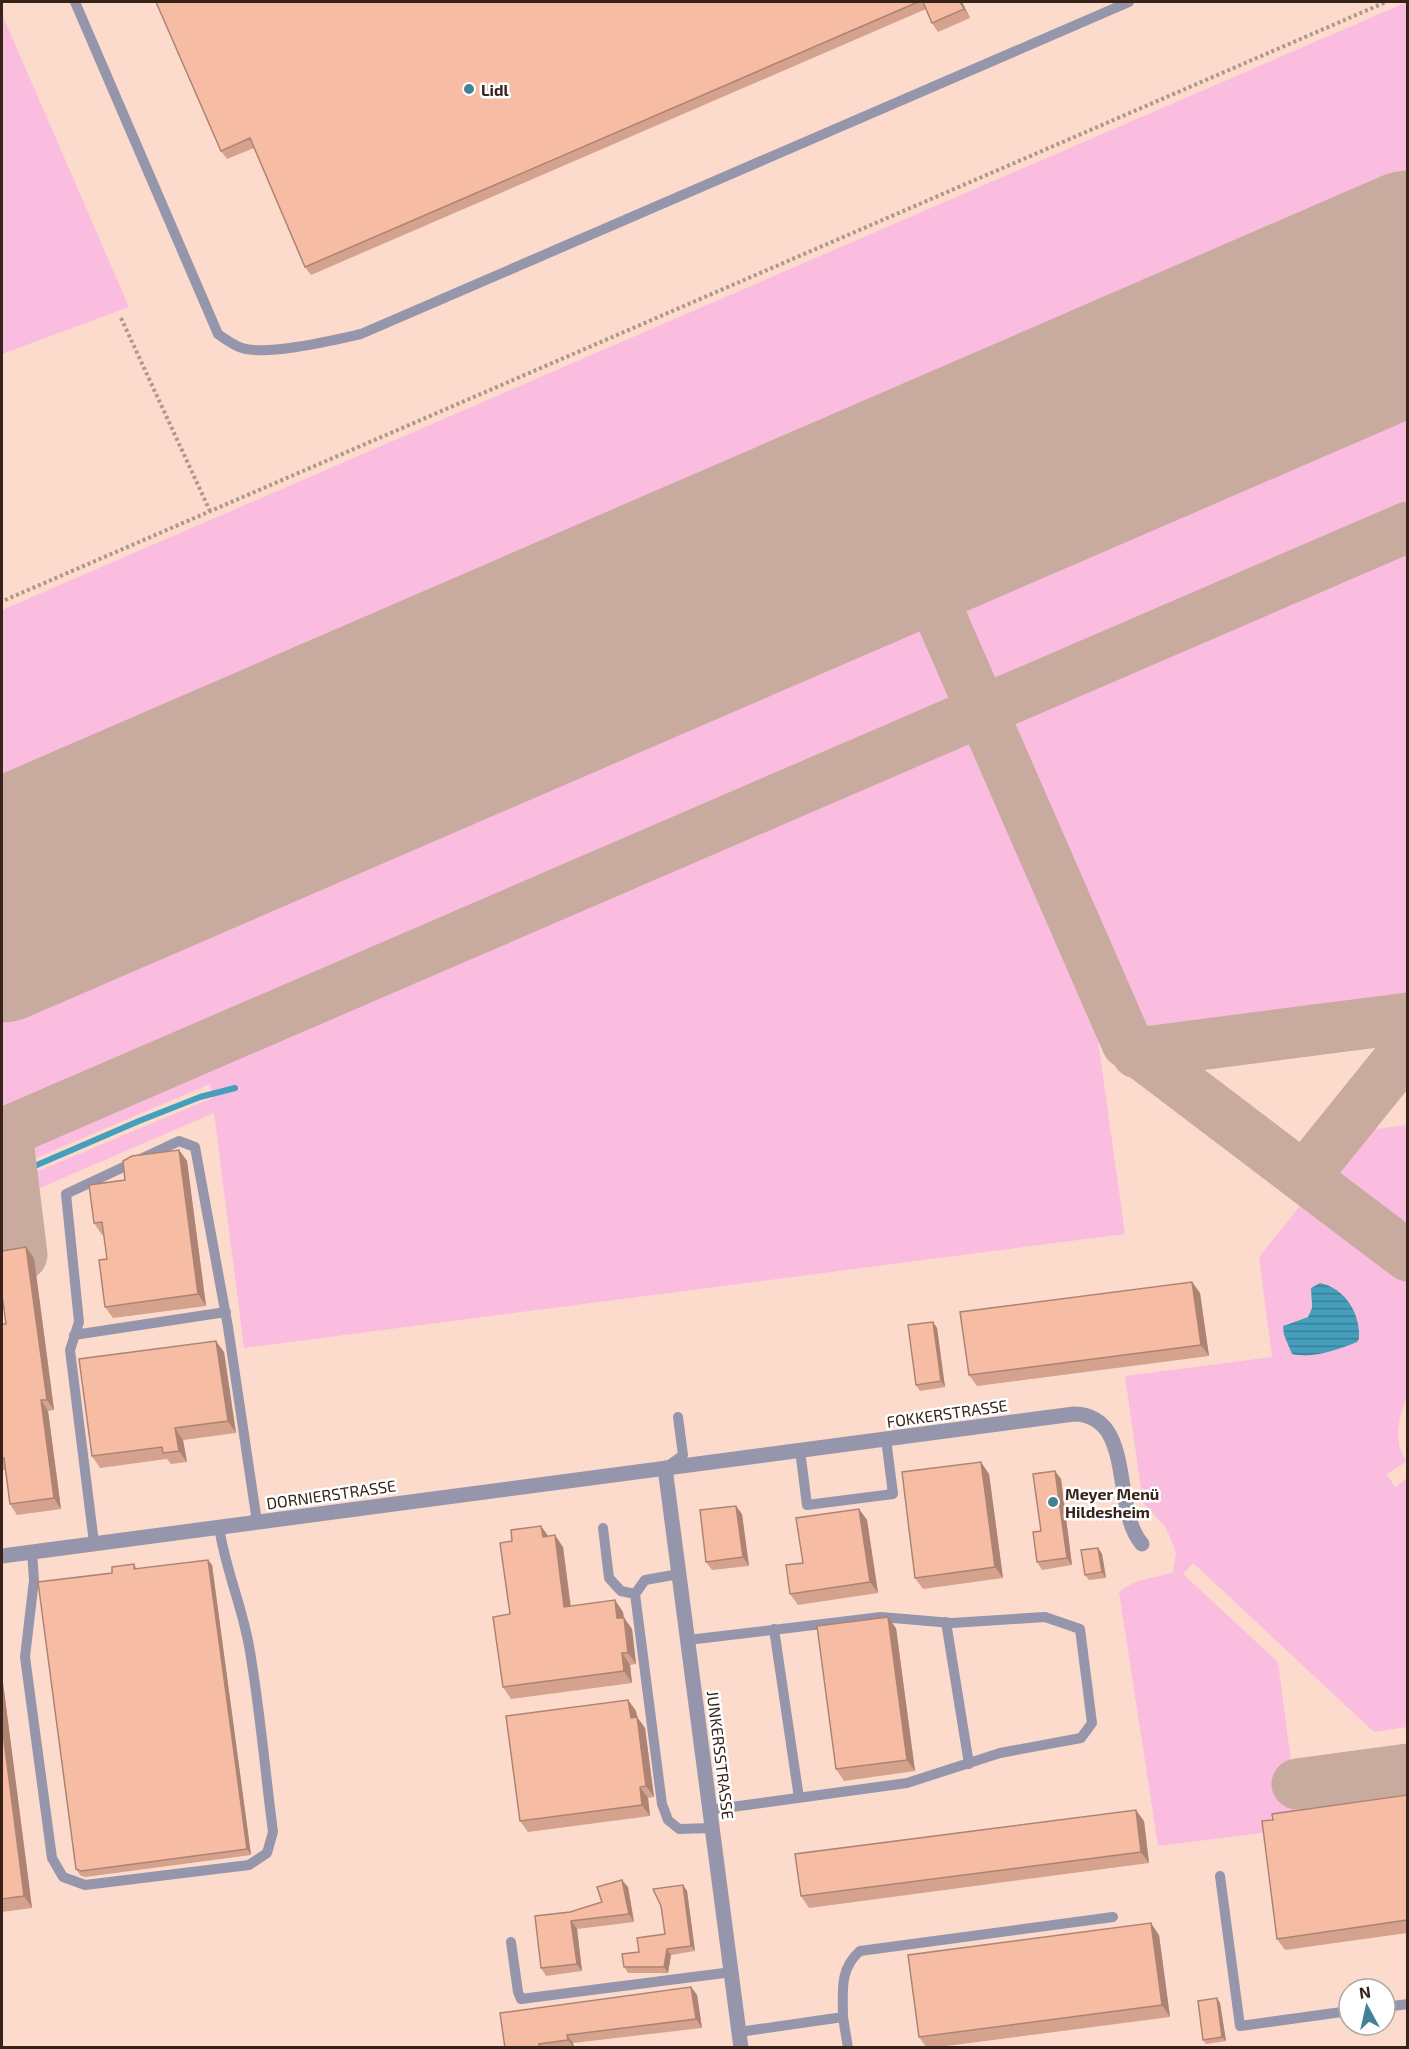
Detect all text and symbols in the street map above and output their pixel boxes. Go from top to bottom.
place label: Lidl [481,80,510,99]
marker: Lidl [462,82,476,96]
street label: FOKKERSTRASSE [885,1395,1009,1431]
street label: DORNIERSTRASSE [265,1476,397,1512]
place label: Meyer Menü Hildesheim [1065,1484,1159,1521]
marker: Meyer Menü Hildesheim [1046,1495,1060,1509]
street label: JUNKERSSTRASSE [704,1690,738,1820]
north arrow [1337,1977,1397,2037]
text: N [1358,1981,1372,2002]

